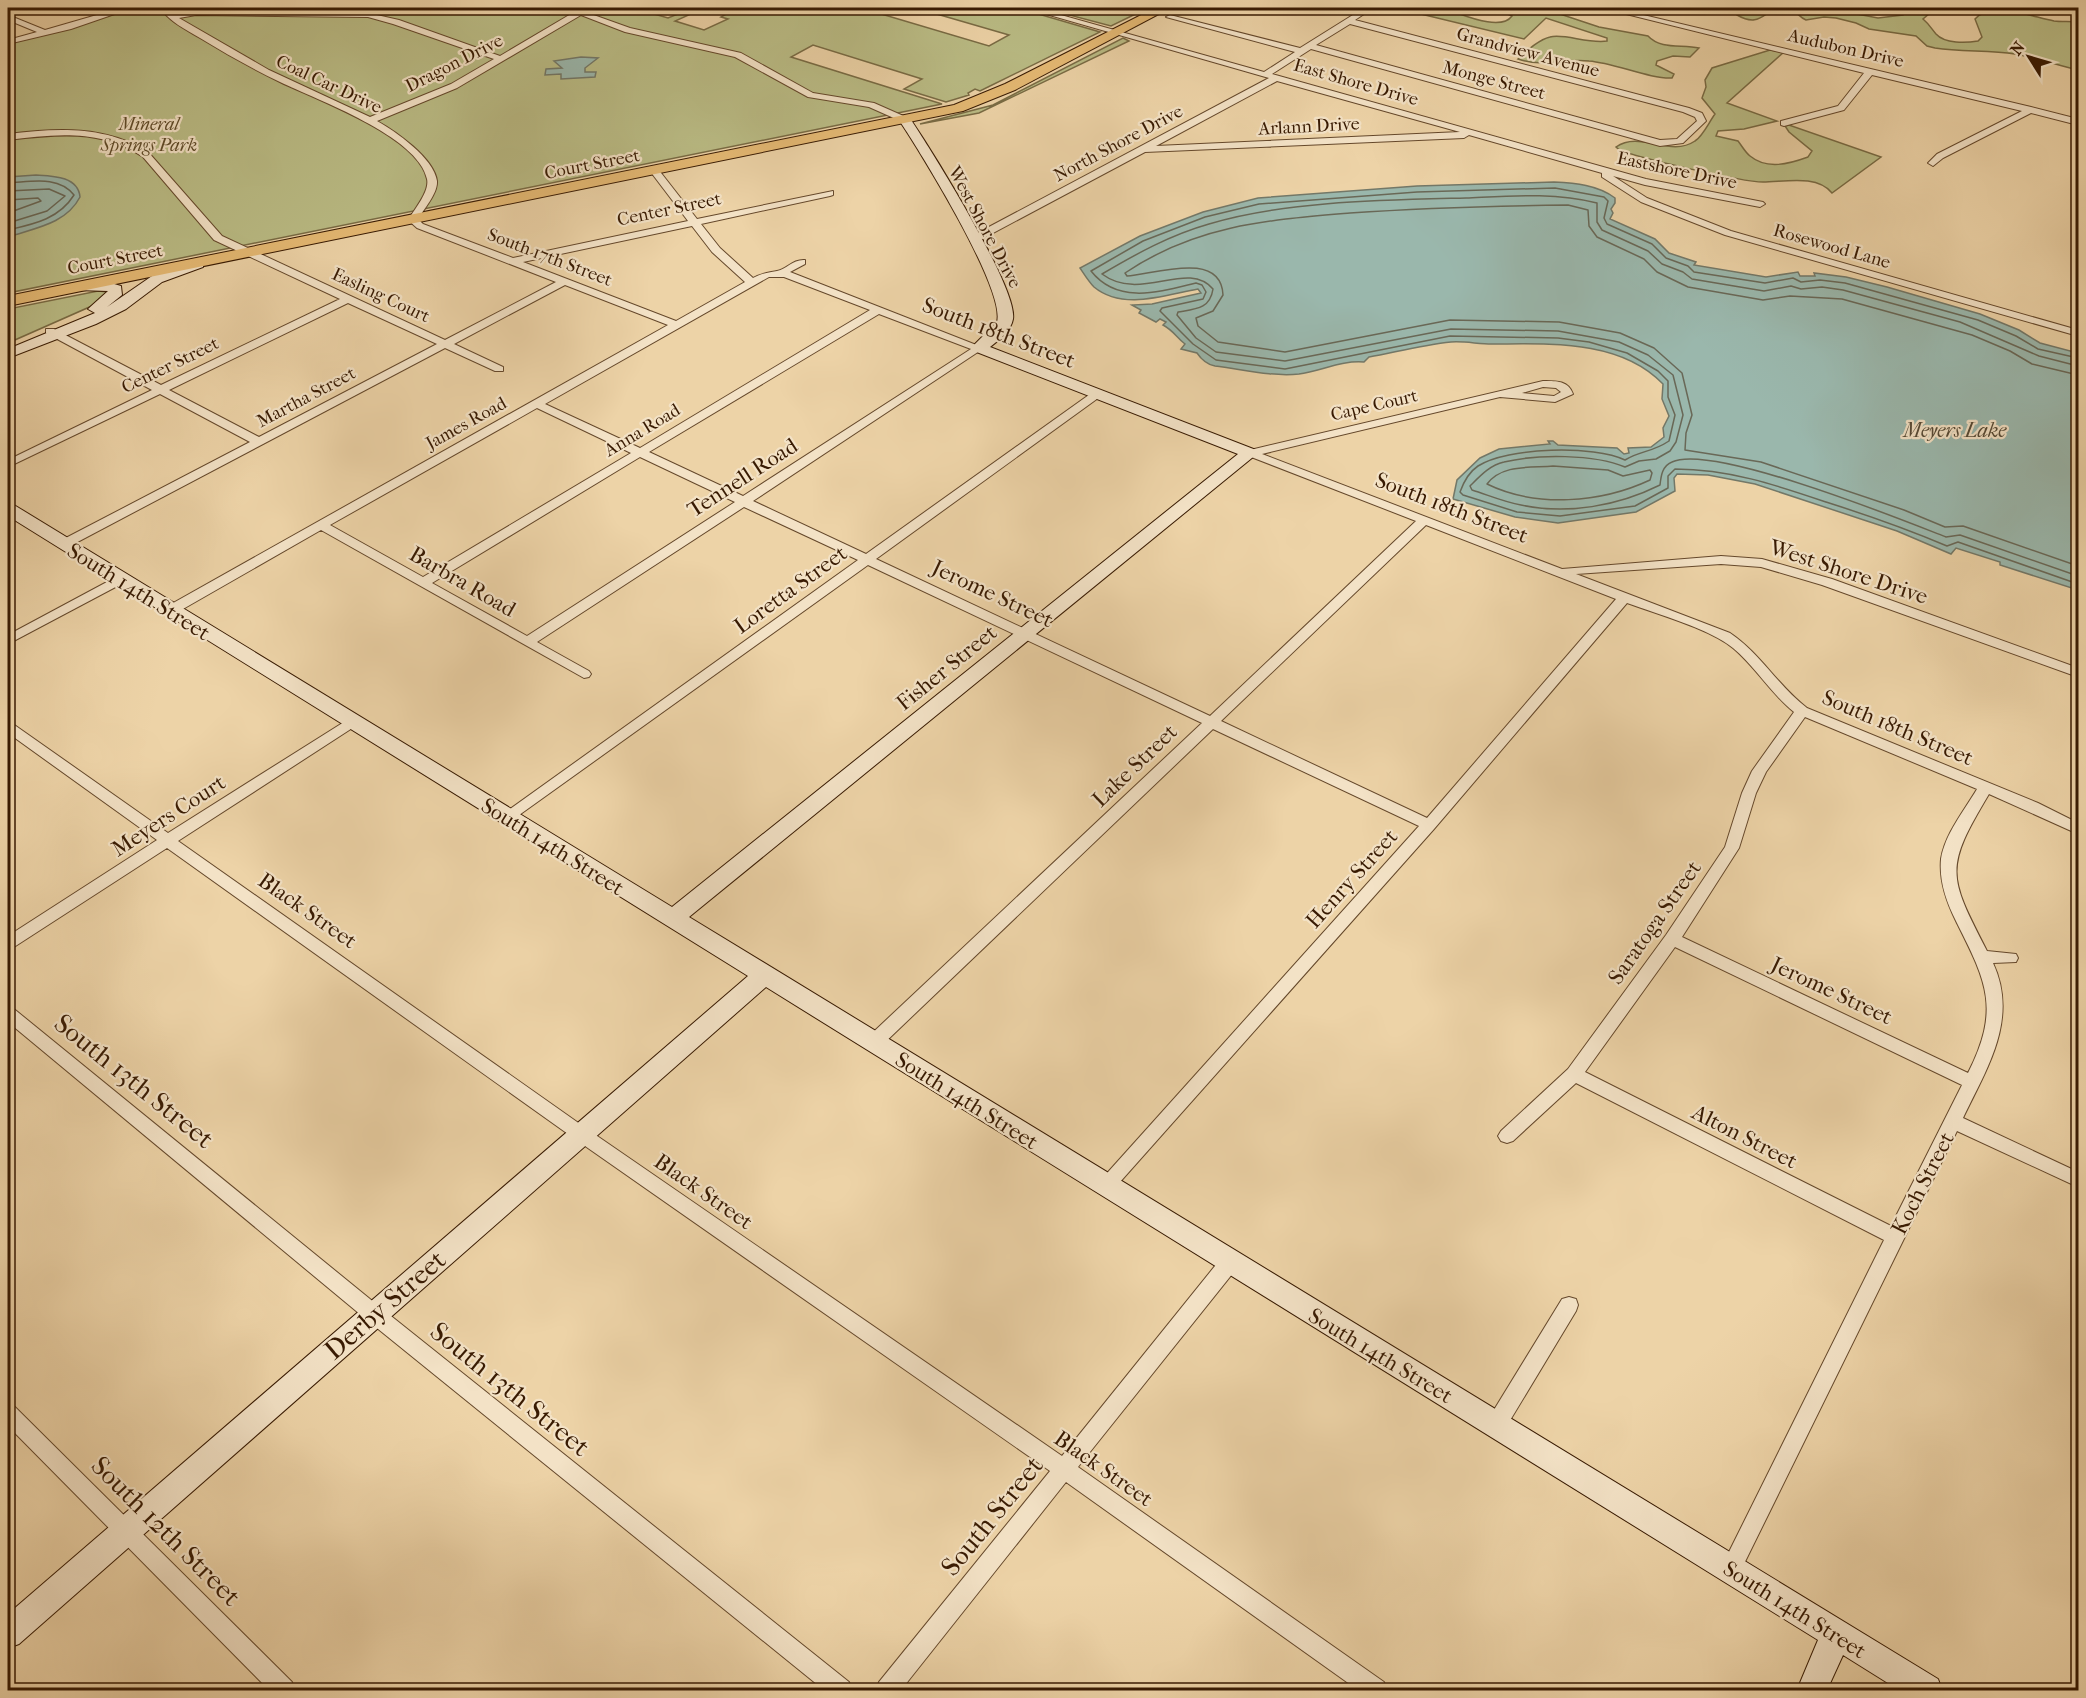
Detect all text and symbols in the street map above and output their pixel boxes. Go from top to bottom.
street label: Grandview Avenue [1454,23,1602,82]
street label: Audubon Drive [1785,25,1906,72]
north arrow [1999,27,2059,87]
street label: Dragon Drive [402,30,507,97]
text: N [2006,37,2029,59]
street label: Coal Car Drive [273,51,385,118]
street label: East Shore Drive [1291,55,1421,110]
street label: Monge Street [1440,57,1548,104]
street label: North Shore Drive [1050,101,1186,186]
street label: Arlann Drive [1257,113,1360,140]
park label: Mineral Springs Park [100,114,197,156]
street label: Court Street [543,145,642,184]
street label: Eastshore Drive [1615,148,1739,193]
street label: West Shore Drive [943,162,1026,292]
street label: Center Street [615,188,724,231]
street label: Rosewood Lane [1771,220,1893,273]
street label: South 17th Street [485,224,616,291]
street label: Court Street [66,240,165,279]
street label: Easling Court [329,264,434,328]
street label: South 18th Street [919,292,1079,374]
street label: Center Street [118,333,223,398]
street label: Martha Street [253,362,360,432]
street label: Cape Court [1329,385,1420,426]
street label: James Road [420,393,510,455]
street label: Anna Road [600,399,684,462]
water label: Meyers Lake [1902,419,2007,442]
street label: Tennell Road [683,432,803,523]
street label: South 18th Street [1372,467,1532,549]
street label: West Shore Drive [1765,534,1931,610]
street label: South 14th Street [62,538,215,646]
street label: Loretta Street [729,540,852,639]
street label: Barbra Road [405,541,521,623]
street label: Jerome Street [926,554,1057,633]
street label: Fisher Street [891,619,1002,716]
street label: South 18th Street [1818,684,1977,771]
street label: Lake Street [1087,719,1183,813]
street label: Meyers Court [107,769,230,862]
street label: South 14th Street [476,793,629,901]
street label: Henry Street [1300,824,1403,934]
street label: Saratoga Street [1603,856,1707,989]
street label: Black Street [253,867,362,954]
street label: Jerome Street [1765,951,1896,1030]
street label: South 13th Street [48,1007,220,1155]
street label: South 14th Street [890,1047,1043,1155]
street label: Alton Street [1687,1099,1802,1175]
street label: Koch Street [1886,1128,1960,1239]
street label: Black Street [649,1148,758,1235]
street label: Derby Street [318,1243,452,1366]
street label: South 14th Street [1304,1303,1457,1409]
street label: South 13th Street [424,1315,596,1463]
street label: Black Street [1049,1425,1158,1512]
street label: South 12th Street [84,1449,248,1613]
street label: South Street [934,1450,1050,1582]
street label: South 14th Street [1718,1556,1871,1664]

